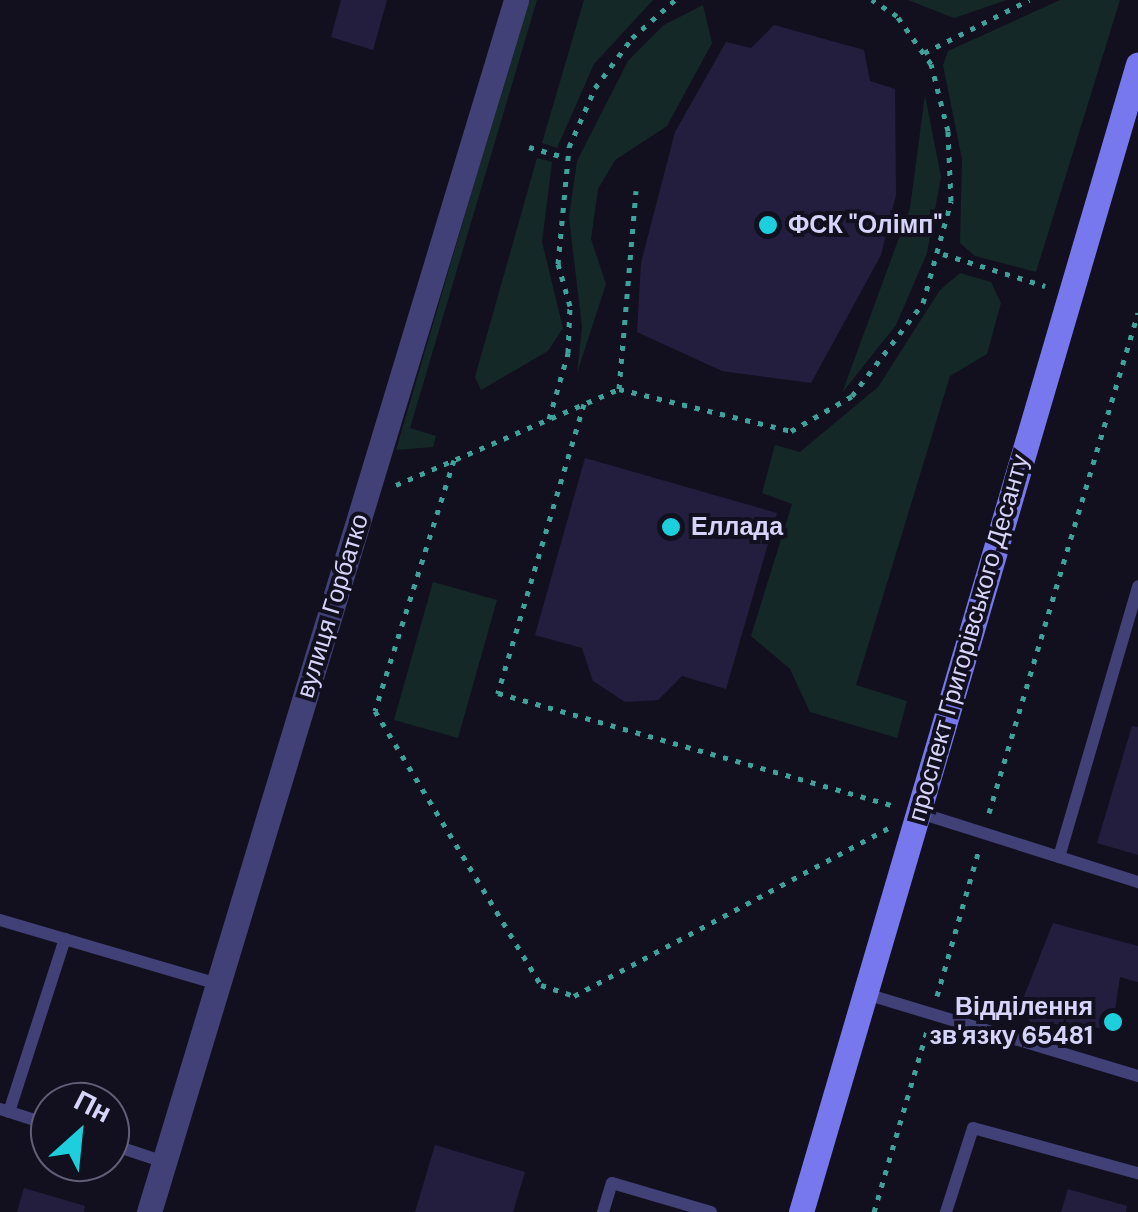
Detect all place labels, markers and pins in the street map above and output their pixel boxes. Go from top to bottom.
place label: ФСК "Олімп" [788,210,942,240]
marker: ФСК "Олімп" [757,214,779,236]
place label: Еллада [691,512,783,542]
marker: Еллада [660,516,682,538]
place label: Відділення зв'язку 65481 [929,993,1093,1052]
marker: Відділення зв'язку 65481 [1102,1011,1124,1033]

